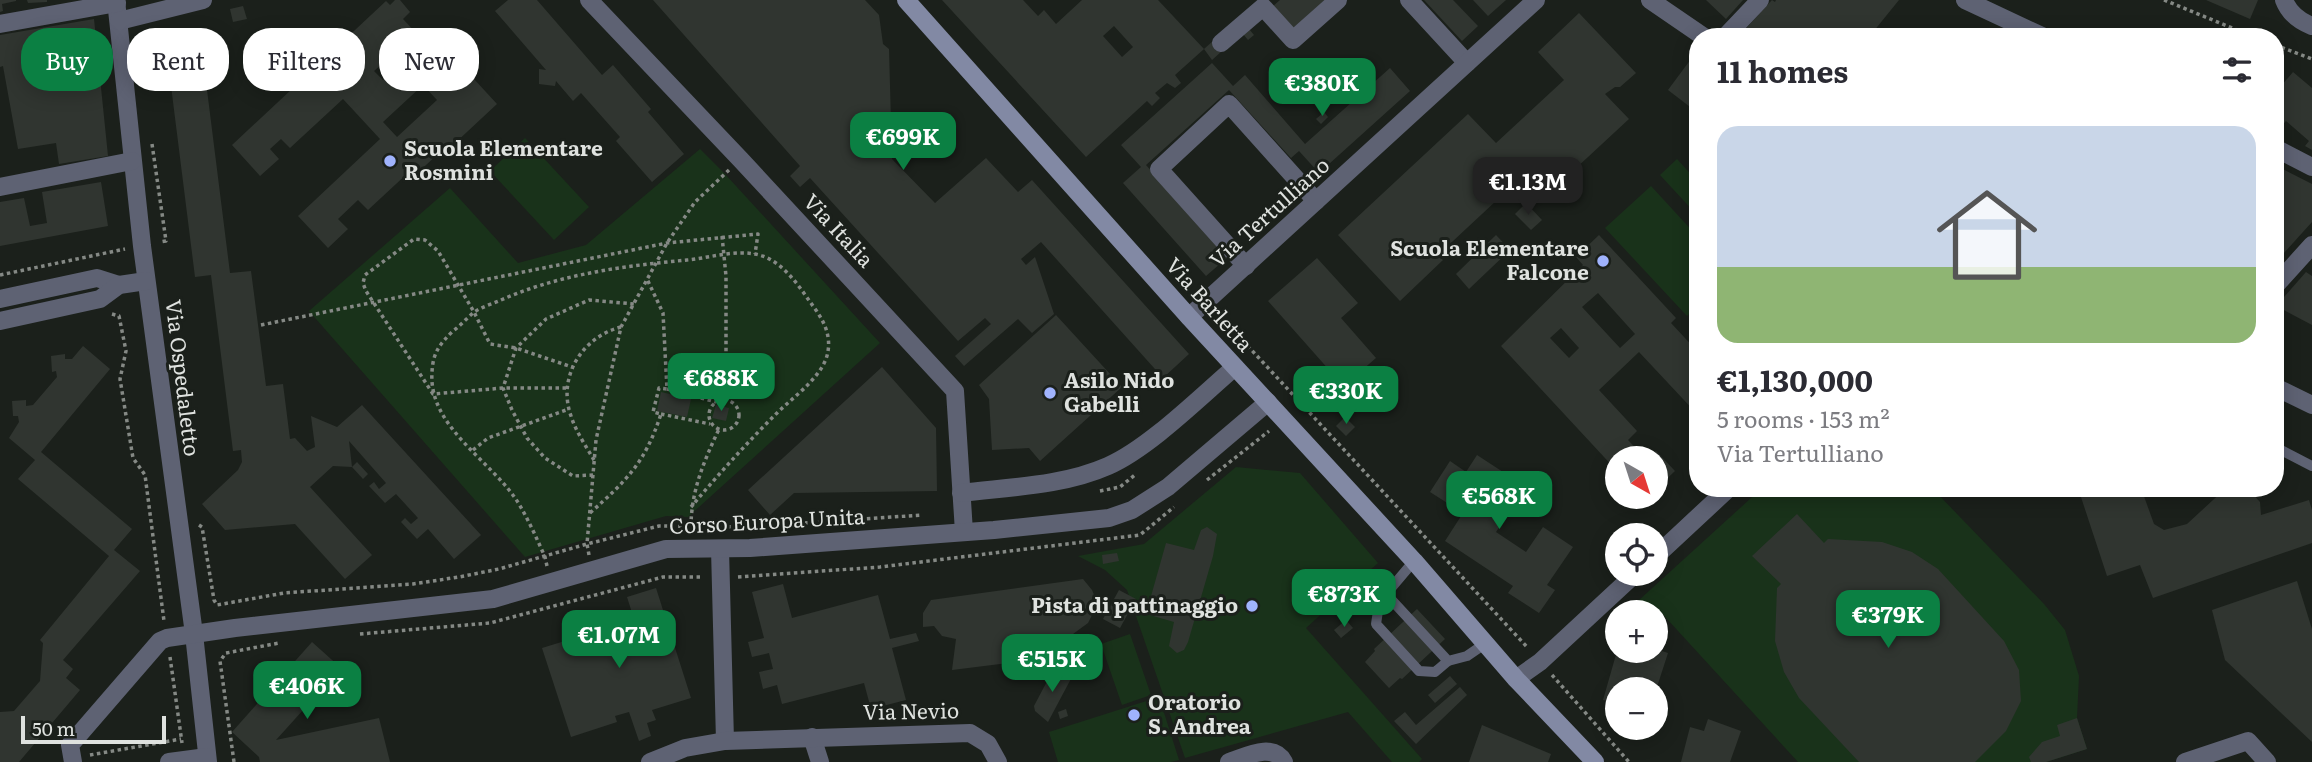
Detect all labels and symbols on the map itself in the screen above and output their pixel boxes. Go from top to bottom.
pin: €380K [1273,58,1371,118]
pin: €699K [854,113,952,172]
place label: Scuola Elementare Rosmini [404,131,603,186]
street label: Via Tertulliano [1201,149,1335,274]
marker: Scuola Elementare Rosmini [382,153,398,169]
pin: €1.13M [1471,158,1585,217]
street label: Via Italia [798,186,883,274]
place label: Scuola Elementare Falcone [1390,231,1589,286]
street label: Via Barletta [1160,249,1262,358]
marker: Scuola Elementare Falcone [1595,253,1611,269]
street label: Via Ospedaletto [159,298,209,458]
pin: €688K [672,354,770,413]
place label: Asilo Nido Gabelli [1064,363,1174,418]
pin: €330K [1297,366,1395,426]
marker: Asilo Nido Gabelli [1042,385,1058,401]
north arrow [1605,446,1668,509]
pin: €568K [1450,472,1548,531]
street label: Corso Europa Unita [668,499,866,540]
pin: €873K [1295,570,1393,629]
place label: Pista di pattinaggio [1031,588,1238,619]
pin: €379K [1839,590,1937,650]
marker: Pista di pattinaggio [1244,598,1260,614]
pin: €1.07M [562,610,676,670]
pin: €515K [1003,634,1101,694]
pin: €406K [258,662,356,721]
place label: Oratorio S. Andrea [1148,685,1252,740]
street label: Via Nevio [862,693,959,726]
marker: Oratorio S. Andrea [1126,707,1142,723]
scale bar [21,713,166,745]

